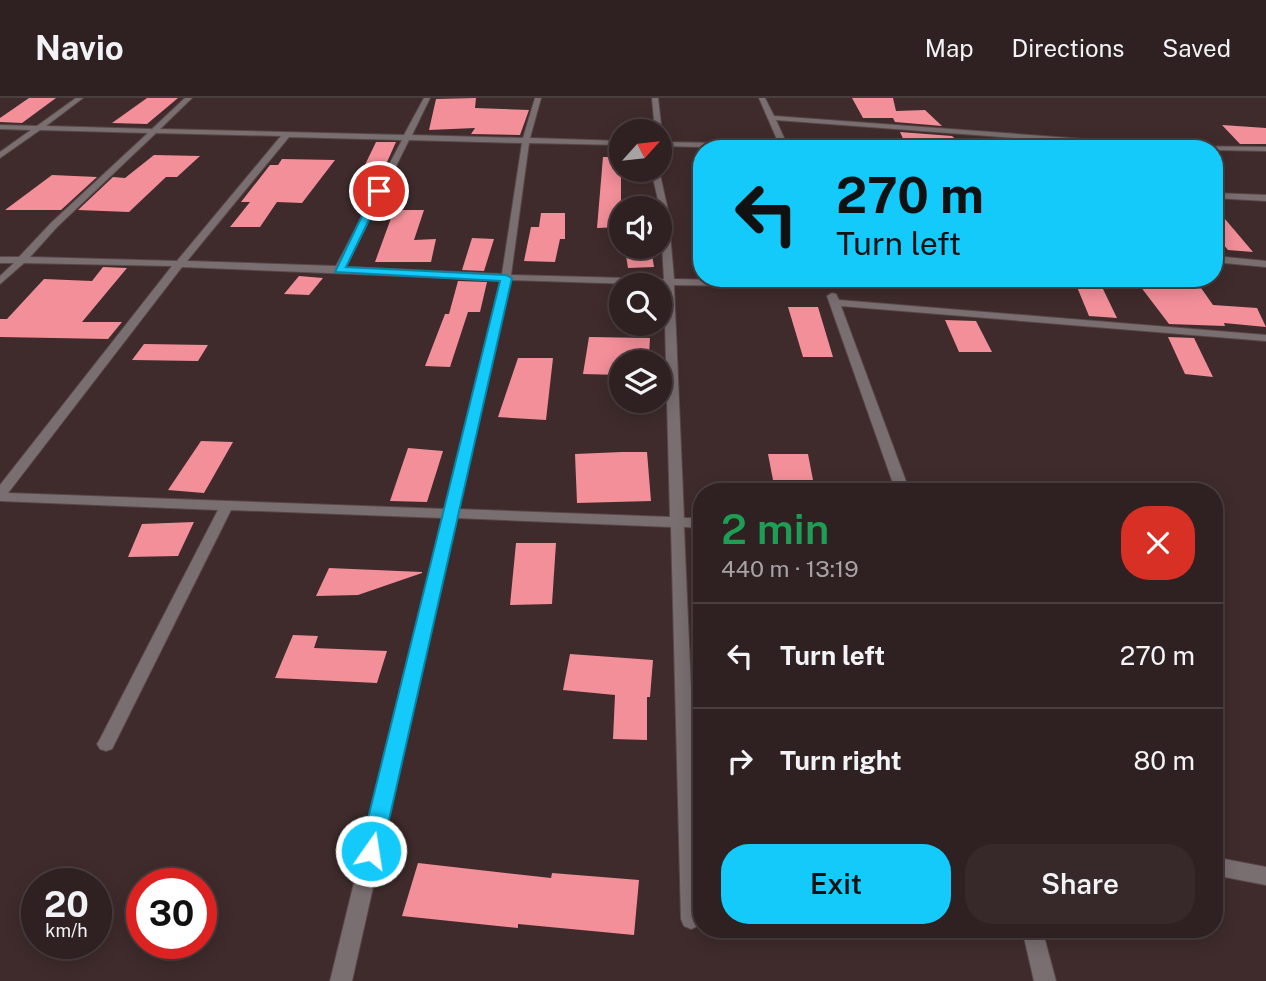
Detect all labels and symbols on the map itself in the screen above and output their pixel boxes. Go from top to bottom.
north arrow [609,119,672,182]
pin [349,161,409,221]
position arrow [334,814,408,888]
speed limit sign: 30 [126,868,217,959]

